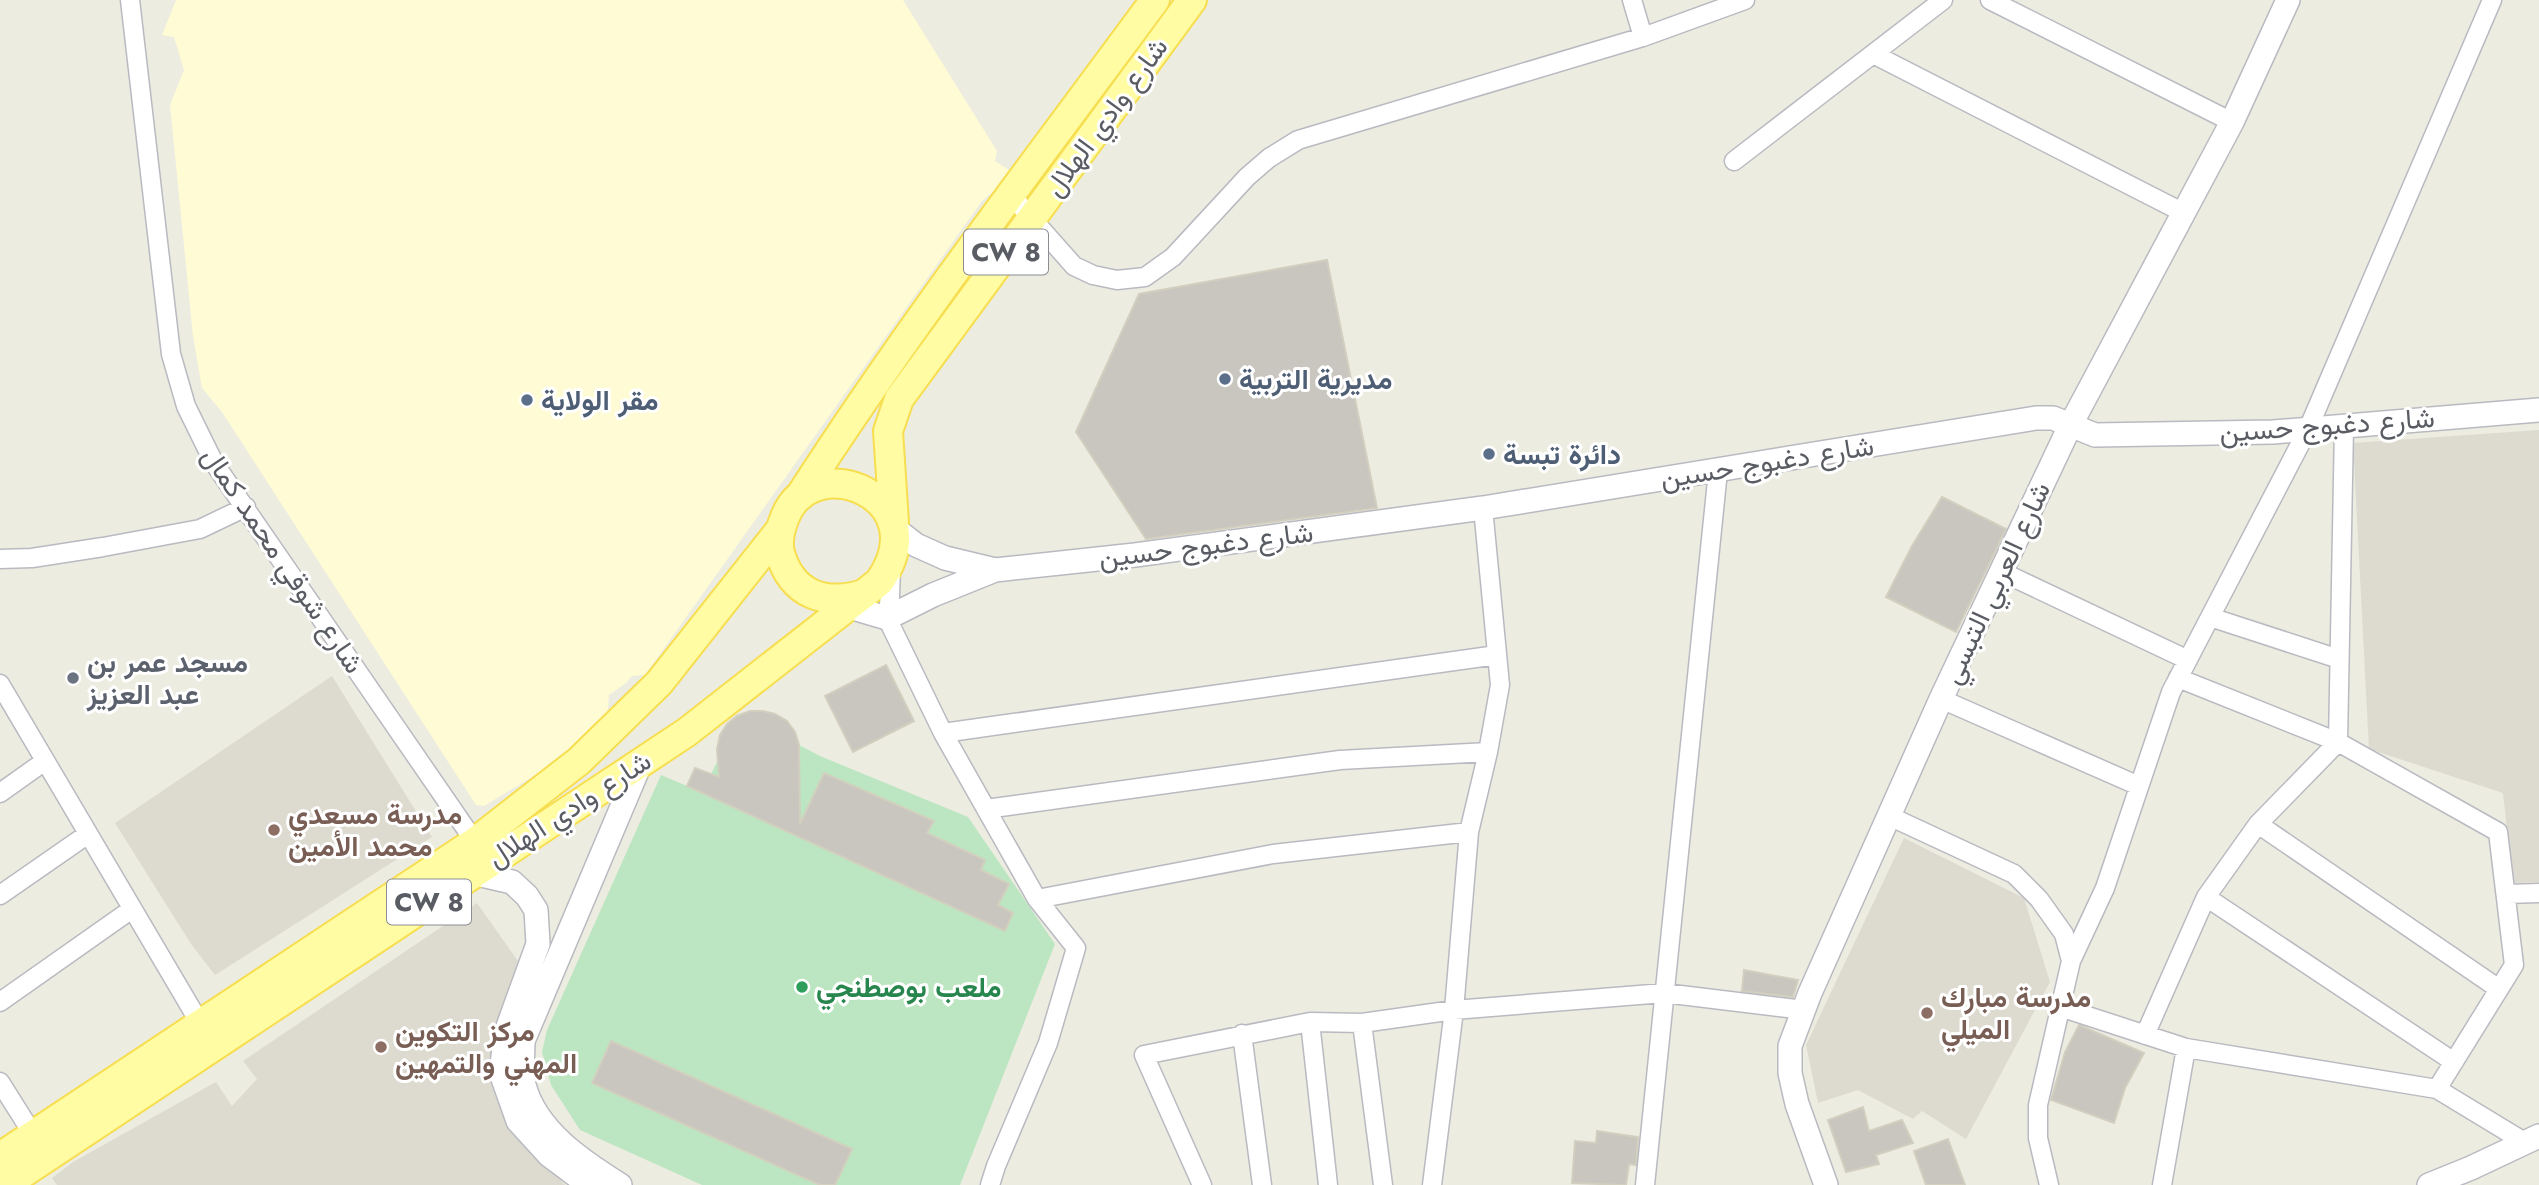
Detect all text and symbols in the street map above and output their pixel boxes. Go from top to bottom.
street label: شارع وادي الهلال [1034,29,1180,206]
road number: CW 8 [964,230,1048,274]
place label: مديرية التربية [1239,359,1392,400]
marker: مديرية التربية [1217,371,1233,387]
place label: مقر الولاية [541,380,658,421]
marker: مقر الولاية [519,392,535,408]
street label: شارع دغبوج حسين [2218,397,2436,453]
street label: شارع دغبوج حسين [1657,425,1877,499]
place label: دائرة تبسة [1503,434,1621,475]
street label: شارع شوقي محمد كمال [190,438,374,683]
marker: دائرة تبسة [1481,446,1497,462]
street label: شارع العربي التبسي [1931,475,2063,692]
street label: شارع دغبوج حسين [1096,512,1316,578]
place label: مسجد عمر بن عبد العزيز [86,642,248,715]
marker: مسجد عمر بن عبد العزيز [65,670,81,686]
street label: شارع وادي الهلال [479,740,660,879]
place label: مدرسة مسعدي محمد الأمين [288,794,462,867]
marker: مدرسة مسعدي محمد الأمين [266,822,282,838]
road number: CW 8 [387,880,471,925]
place label: ملعب بوصطنجي [816,967,1002,1011]
place label: مدرسة مبارك الميلي [1941,977,2091,1053]
marker: ملعب بوصطنجي [794,979,810,995]
marker: مدرسة مبارك الميلي [1919,1005,1935,1021]
place label: مركز التكوين المهني والتمهين [395,1011,577,1087]
marker: مركز التكوين المهني والتمهين [373,1039,389,1055]

